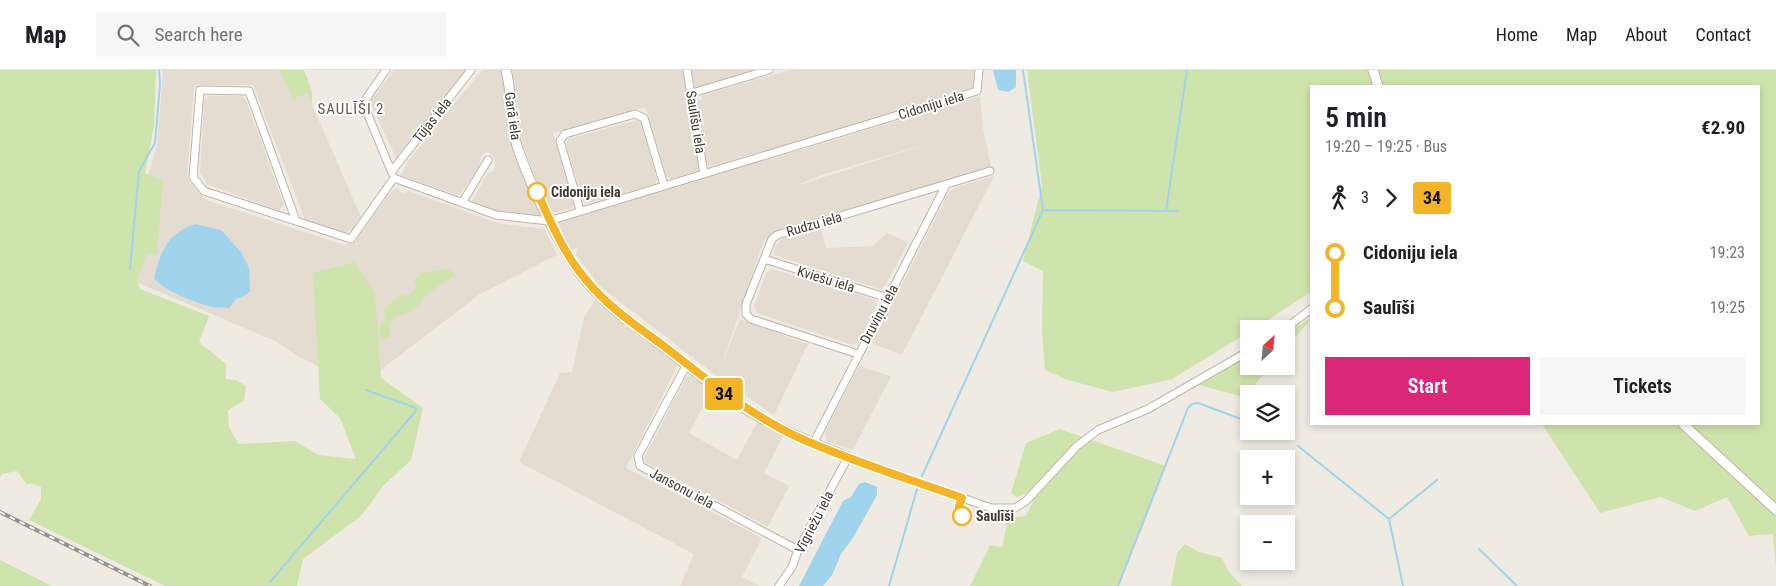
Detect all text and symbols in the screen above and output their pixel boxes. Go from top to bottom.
search box [96,12,446,57]
text: Map [25,21,66,49]
icon: search [114,21,142,49]
text: Search here [154,23,243,46]
text: Home [1496,24,1538,45]
text: Map [1566,24,1597,45]
text: About [1625,24,1667,45]
text: Contact [1695,24,1751,45]
street label: Cidoniju iela [896,87,966,123]
street label: Saulīšu iela [683,89,709,155]
street label: Garā iela [502,91,524,141]
street label: Tūjas iela [410,94,454,146]
district label: SAULĪŠI 2 [318,100,385,118]
text: 5 min [1325,101,1387,134]
text: €2.90 [1701,116,1745,139]
text: 19:20 – 19:25 · Bus [1325,137,1447,156]
marker: Cidoniju iela [527,182,547,202]
place label: Cidoniju iela [551,184,621,200]
icon: walk [1325,184,1353,212]
icon: forward [1377,184,1405,212]
text: 34 [1423,187,1441,208]
text: 3 [1361,188,1369,207]
street label: Rudzu iela [784,208,844,240]
text: Cidoniju iela [1363,241,1458,264]
text: 19:23 [1710,243,1745,262]
street label: Kviešu iela [795,263,857,295]
street label: Druviņu iela [857,282,902,347]
text: Saulīši [1363,296,1415,319]
text: 19:25 [1710,298,1745,317]
north arrow [1240,320,1295,375]
map controls [1240,320,1295,570]
button: Start [1325,357,1530,415]
button: Tickets [1540,357,1745,415]
line badge: 34 [702,378,746,410]
text: 34 [715,383,733,404]
button: layers [1240,385,1295,440]
button: + [1240,450,1295,505]
street label: Jansonu iela [647,464,717,512]
street label: Vīgriežu iela [791,488,837,556]
marker: Saulīši [952,506,972,526]
place label: Saulīši [976,508,1014,524]
button: − [1240,515,1295,570]

